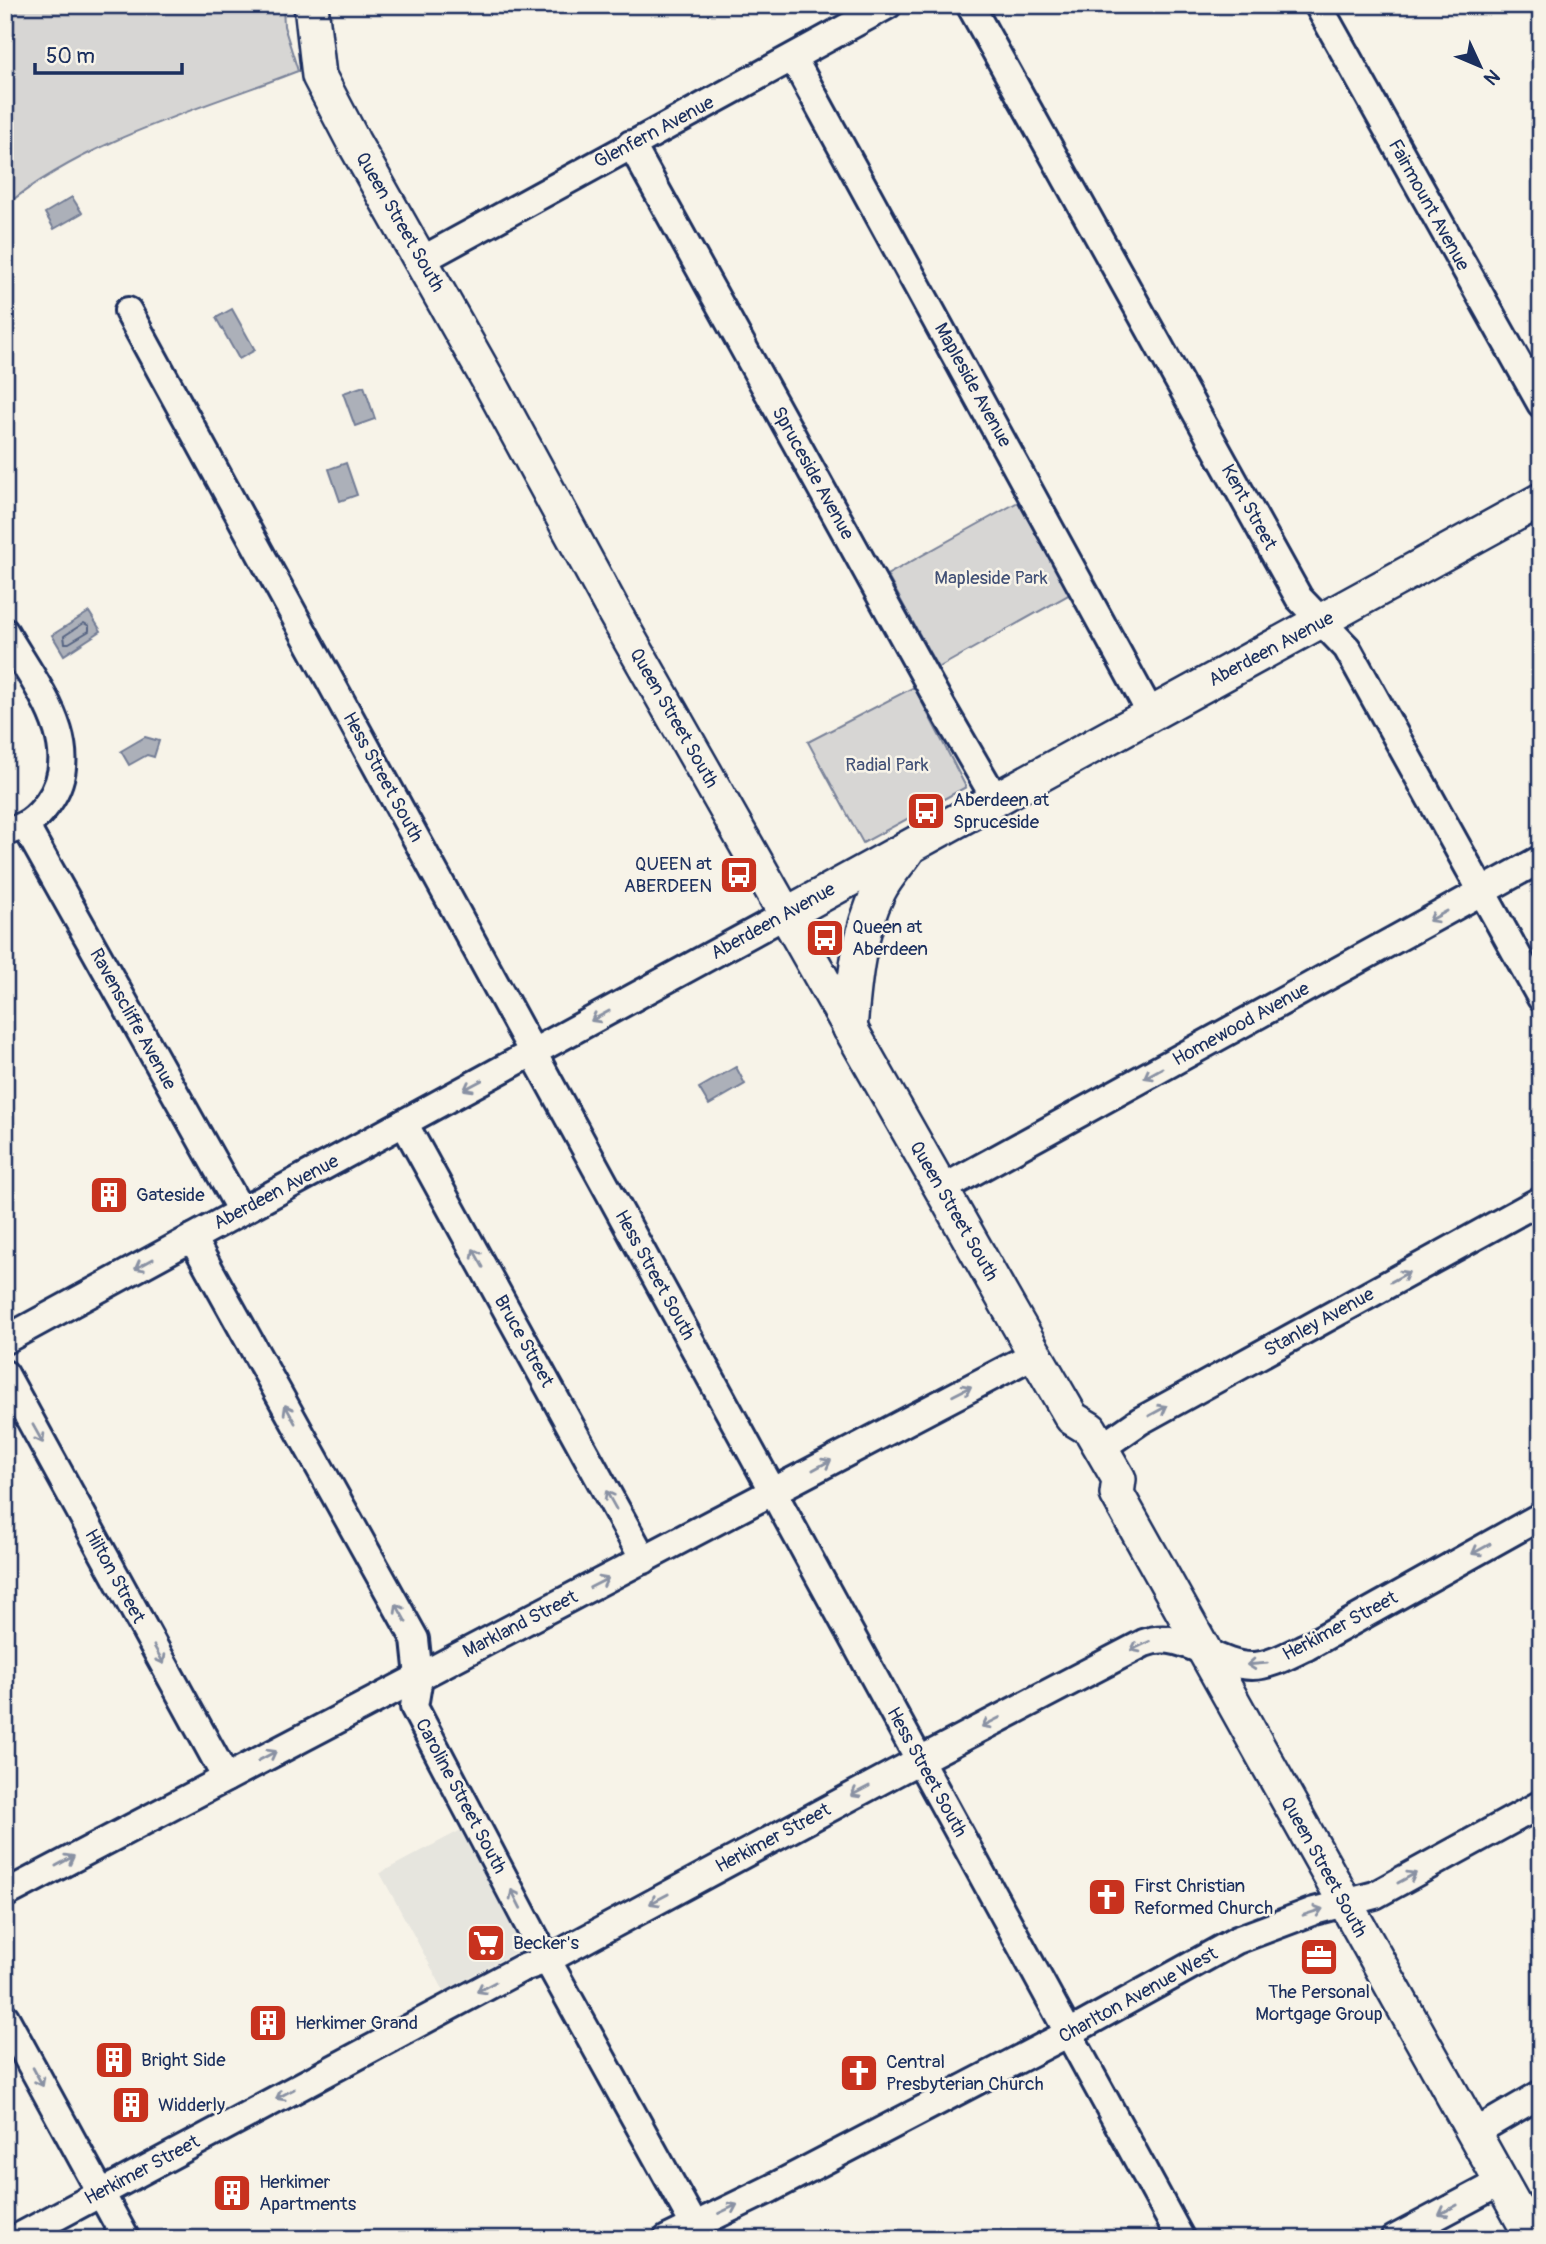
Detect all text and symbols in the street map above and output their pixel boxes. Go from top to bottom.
scale bar [35,32,182,76]
north arrow [1444,32,1514,102]
text: 50 m [46,43,95,70]
text: N [1478,64,1505,90]
street label: Glenfern Avenue [590,90,719,174]
street label: Fairmount Avenue [1383,135,1475,276]
street label: Queen Street South [350,148,450,296]
street label: Mapleside Avenue [929,319,1017,452]
street label: Spruceside Avenue [766,402,860,544]
street label: Kent Street [1216,460,1283,554]
park label: Mapleside Park [934,566,1048,590]
street label: Aberdeen Avenue [1204,606,1338,692]
street label: Queen Street South [624,644,724,792]
street label: Hess Street South [337,708,429,846]
park label: Radial Park [845,753,929,777]
place label: Aberdeen at Spruceside [953,788,1049,834]
bus stop icon: Aberdeen at Spruceside [905,790,947,832]
place label: QUEEN at ABERDEEN [624,852,712,898]
bus stop icon: QUEEN at ABERDEEN [718,854,760,896]
street label: Aberdeen Avenue [707,877,840,965]
one-way arrow [1428,910,1449,923]
place label: Queen at Aberdeen [852,915,928,961]
bus stop icon: Queen at Aberdeen [804,917,846,959]
street label: Ravenscliffe Avenue [84,944,182,1095]
street label: Homewood Avenue [1168,976,1314,1072]
one-way arrow [590,1010,611,1023]
one-way arrow [1143,1067,1164,1080]
one-way arrow [463,1079,484,1093]
street label: Queen Street South [904,1137,1004,1285]
street label: Aberdeen Avenue [209,1149,343,1235]
building icon: Gateside [88,1174,130,1216]
place label: Gateside [136,1183,205,1207]
street label: Hess Street South [609,1206,701,1344]
one-way arrow [471,1248,485,1268]
one-way arrow [134,1258,155,1271]
one-way arrow [1389,1270,1410,1284]
street label: Stanley Avenue [1260,1282,1379,1362]
street label: Bruce Street [489,1291,559,1392]
one-way arrow [951,1384,971,1398]
one-way arrow [283,1404,296,1425]
one-way arrow [1147,1404,1168,1417]
one-way arrow [32,1423,45,1444]
one-way arrow [811,1458,832,1471]
one-way arrow [604,1490,617,1511]
street label: Hilton Street [79,1525,151,1628]
one-way arrow [1471,1543,1492,1556]
one-way arrow [588,1576,609,1590]
street label: Markland Street [459,1585,582,1663]
street label: Herkimer Street [1278,1585,1402,1666]
one-way arrow [393,1603,407,1624]
one-way arrow [1130,1640,1151,1653]
one-way arrow [153,1644,166,1665]
one-way arrow [1246,1657,1269,1670]
street label: Hess Street South [881,1703,973,1841]
street label: Caroline Street South [410,1714,512,1878]
one-way arrow [982,1716,1002,1730]
one-way arrow [256,1749,277,1762]
one-way arrow [850,1785,871,1799]
street label: Queen Street South [1275,1792,1373,1942]
street label: Herkimer Street [711,1797,835,1878]
one-way arrow [54,1854,75,1868]
one-way arrow [1397,1870,1417,1884]
place label: First Christian Reformed Church [1134,1874,1273,1920]
church icon: First Christian Reformed Church [1086,1876,1128,1918]
one-way arrow [508,1889,522,1910]
one-way arrow [650,1892,670,1906]
one-way arrow [1302,1905,1324,1917]
supermarket icon: Becker's [465,1922,507,1964]
place label: Becker's [513,1931,580,1955]
office icon: The Personal Mortgage Group [1298,1936,1340,1978]
street label: Charlton Avenue West [1055,1941,1222,2049]
place label: The Personal Mortgage Group [1255,1980,1383,2026]
one-way arrow [476,1981,497,1995]
building icon: Herkimer Grand [247,2002,289,2044]
place label: Herkimer Grand [295,2011,418,2035]
building icon: Bright Side [93,2039,135,2081]
place label: Bright Side [141,2048,226,2072]
place label: Central Presbyterian Church [886,2050,1044,2096]
church icon: Central Presbyterian Church [838,2052,880,2094]
one-way arrow [32,2066,45,2087]
building icon: Widderly [110,2084,152,2126]
one-way arrow [275,2087,295,2101]
place label: Widderly [158,2093,225,2117]
street label: Herkimer Street [80,2129,204,2210]
place label: Herkimer Apartments [259,2170,357,2216]
building icon: Herkimer Apartments [211,2172,253,2214]
one-way arrow [717,2201,738,2215]
one-way arrow [1438,2204,1458,2218]

